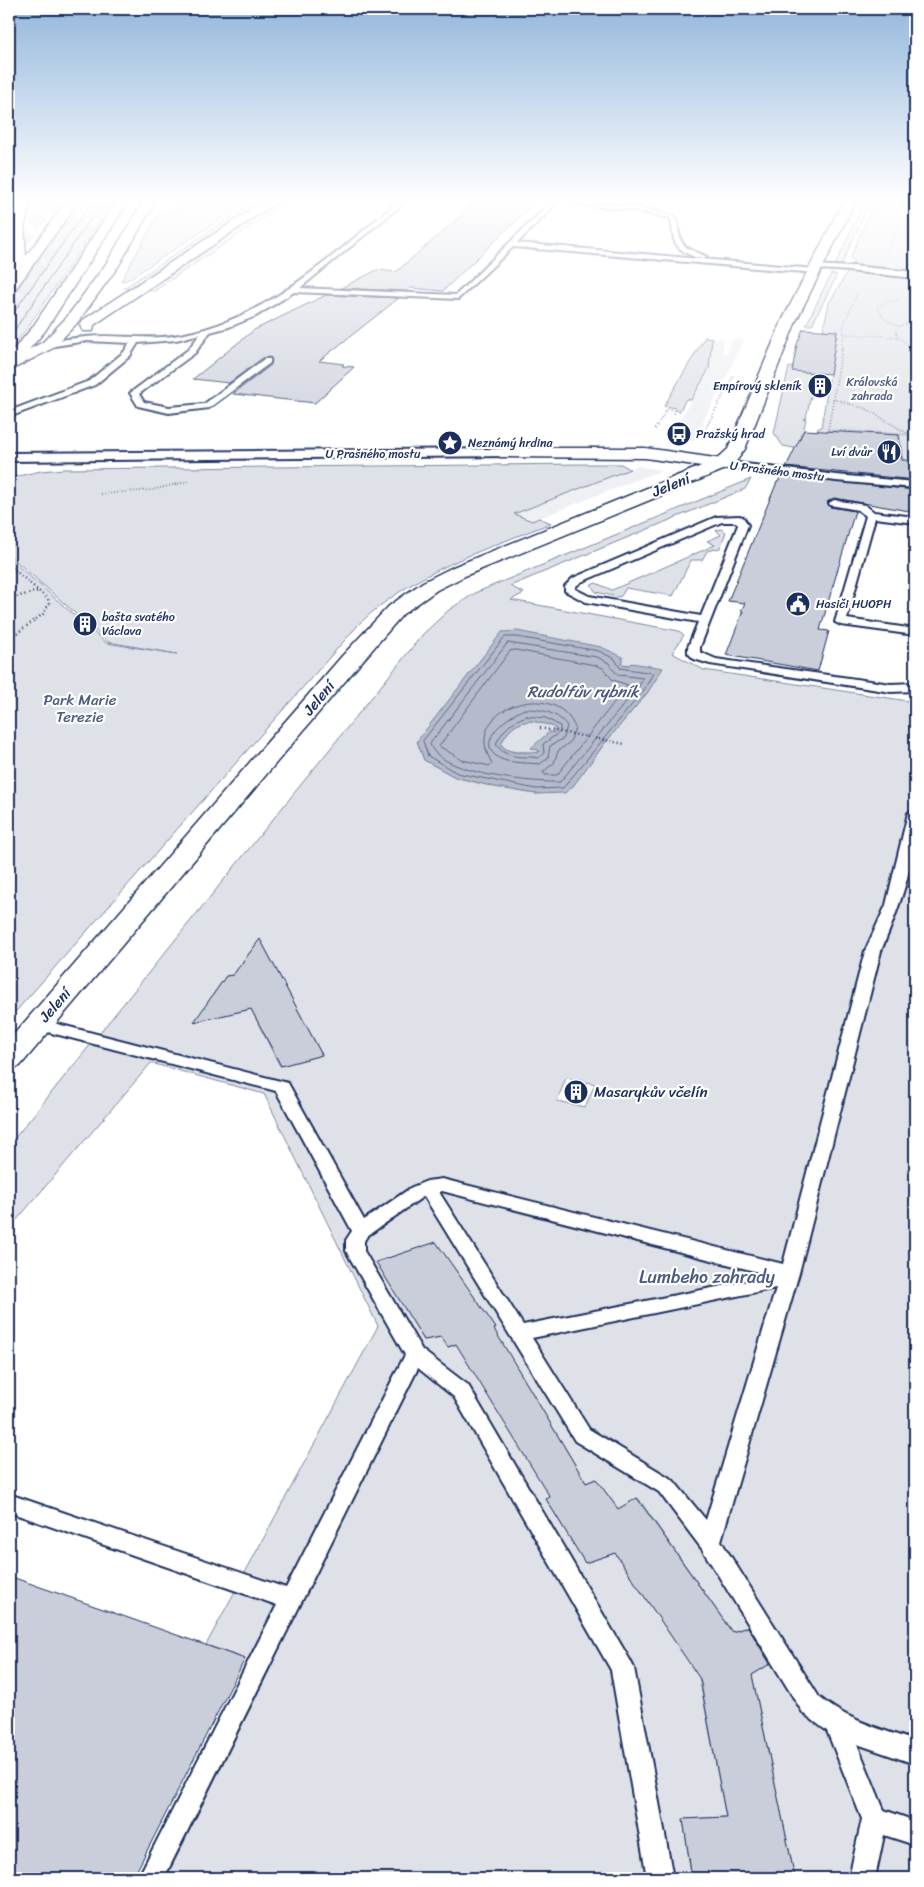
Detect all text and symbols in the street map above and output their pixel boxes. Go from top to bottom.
park label: Královská zahrada [846,371,898,407]
building icon: Empírový skleník [807,373,833,399]
place label: Empírový skleník [713,375,802,397]
bus stop icon: Pražský hrad [666,421,692,447]
place label: Pražský hrad [696,423,765,445]
place icon: Neznámý hrdina [437,430,463,456]
place label: Neznámý hrdina [468,432,554,454]
restaurant icon: Lví dvůr [876,439,902,465]
place label: Lví dvůr [831,441,873,463]
street label: U Prašného mostu [326,443,421,465]
street label: U Prašného mostu [729,454,826,488]
street label: Jelení [647,465,696,505]
public building icon: Hasiči HUOPH [785,591,811,617]
place label: Hasiči HUOPH [816,593,892,615]
place label: bašta svatého Václava [102,606,175,642]
building icon: bašta svatého Václava [72,611,98,637]
street label: Jelení [296,673,343,722]
water label: Rudolfův rybník [527,677,640,706]
park label: Park Marie Terezie [43,687,117,730]
street label: Jelení [32,980,79,1029]
building icon: Masarykův včelín [563,1079,589,1105]
place label: Masarykův včelín [594,1079,708,1105]
park label: Lumbeho zahrady [639,1261,776,1293]

